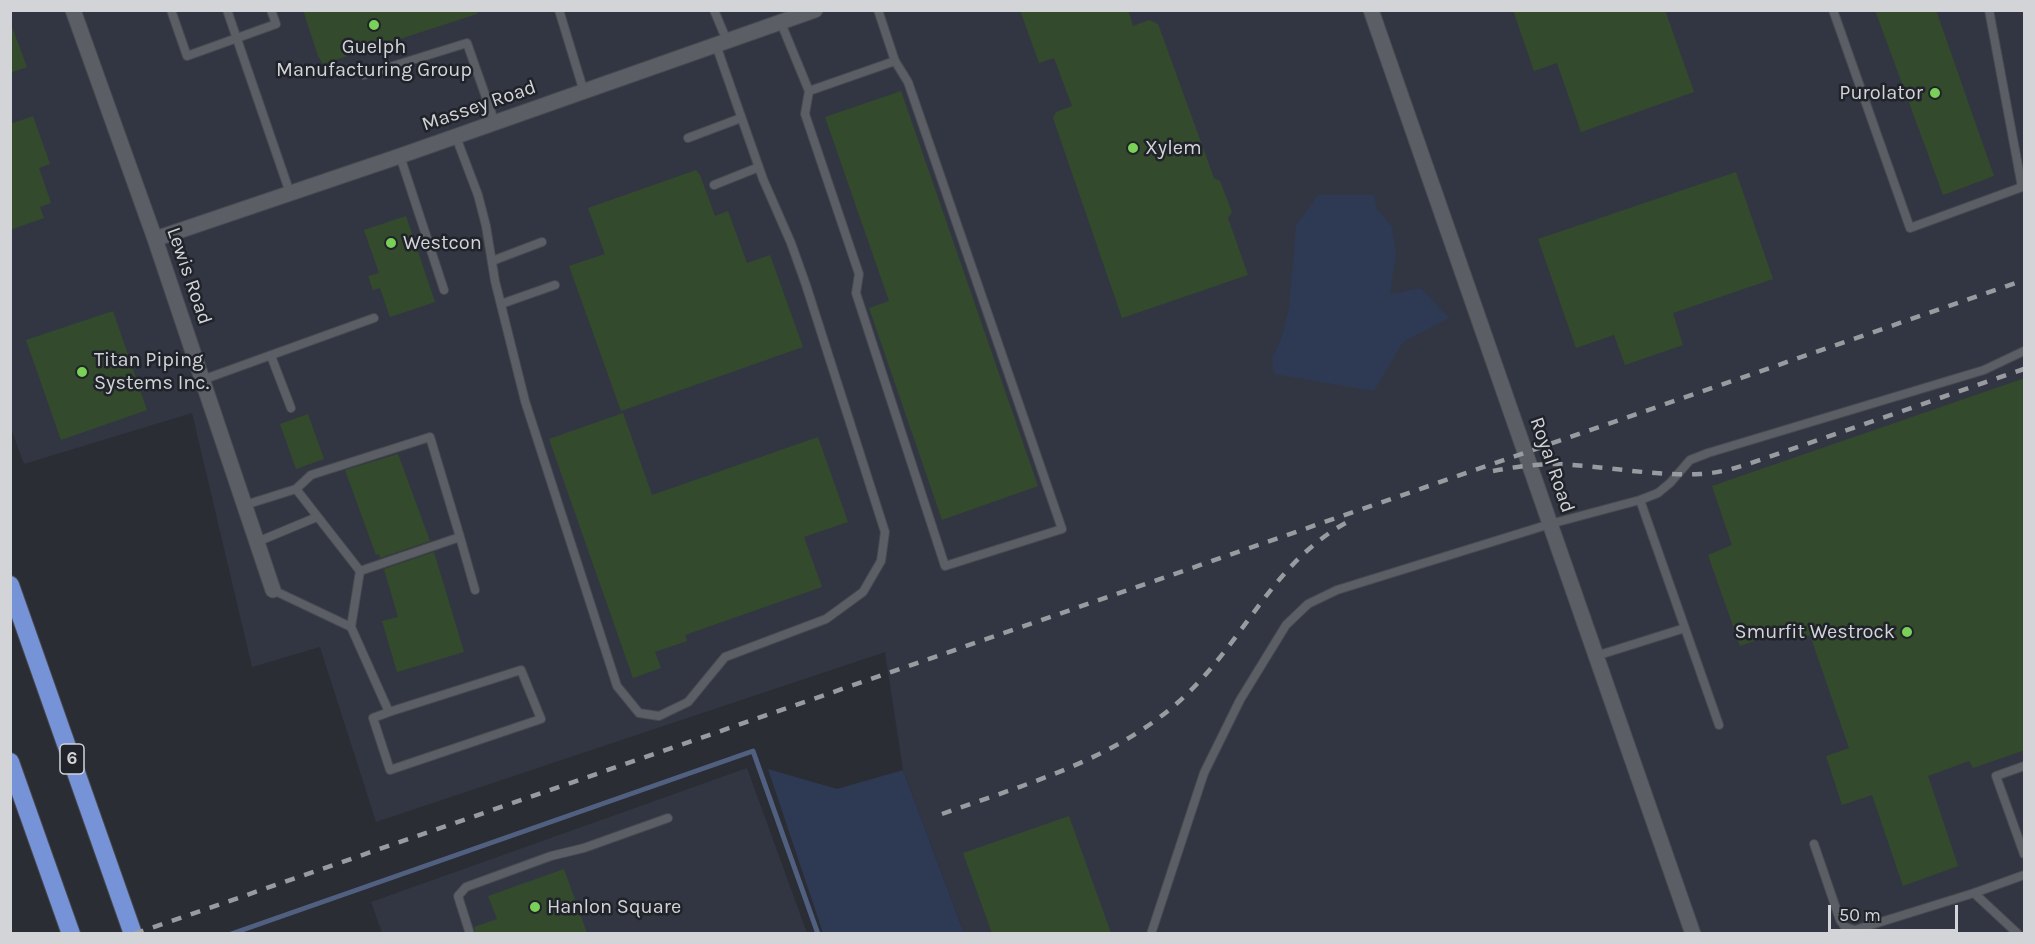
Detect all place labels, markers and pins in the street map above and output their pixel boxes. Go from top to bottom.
marker: Guelph Manufacturing Group [367,18,381,32]
place label: Guelph Manufacturing Group [276,35,472,82]
place label: Purolator [1839,81,1923,105]
marker: Purolator [1928,86,1942,100]
place label: Xylem [1145,136,1202,160]
marker: Xylem [1126,141,1140,155]
place label: Westcon [403,231,482,255]
marker: Westcon [384,236,398,250]
place label: Titan Piping Systems Inc. [94,348,209,395]
marker: Titan Piping Systems Inc. [75,365,89,379]
place label: Smurfit Westrock [1734,620,1895,644]
marker: Smurfit Westrock [1900,625,1914,639]
place label: Hanlon Square [547,895,681,919]
marker: Hanlon Square [528,900,542,914]

